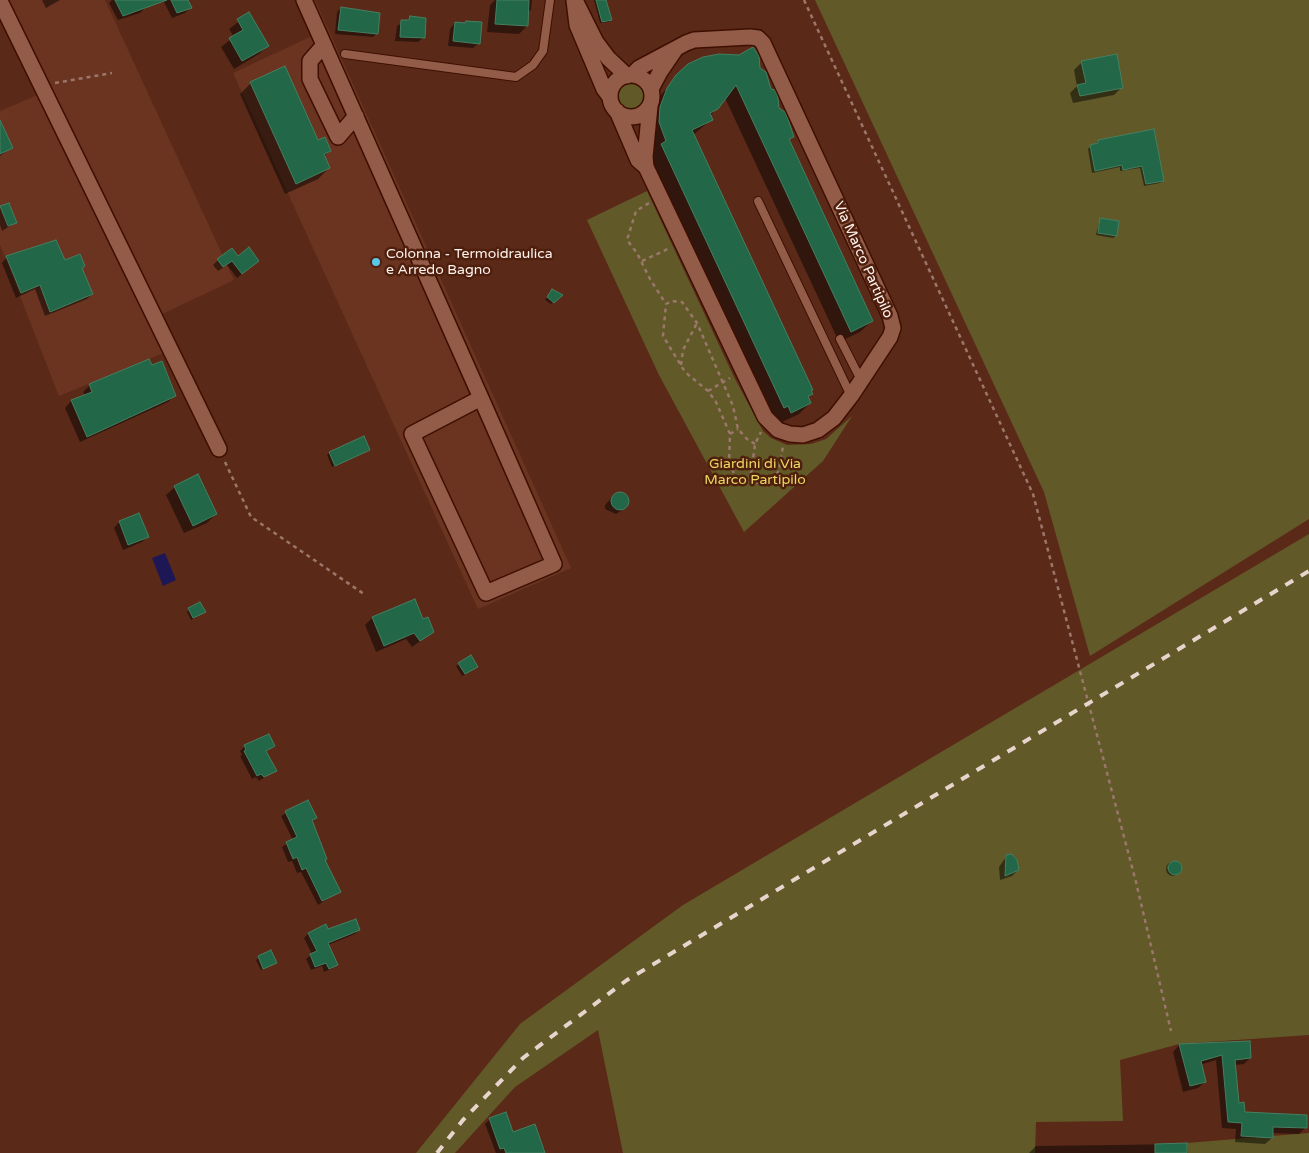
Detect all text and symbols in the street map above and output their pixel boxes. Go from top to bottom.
street label: Via Marco Partipilo [830,199,896,321]
place label: Colonna - Termoidraulica e Arredo Bagno [386,246,553,278]
marker: Colonna - Termoidraulica e Arredo Bagno [370,256,382,268]
park label: Giardini di Via Marco Partipilo [704,456,806,488]

